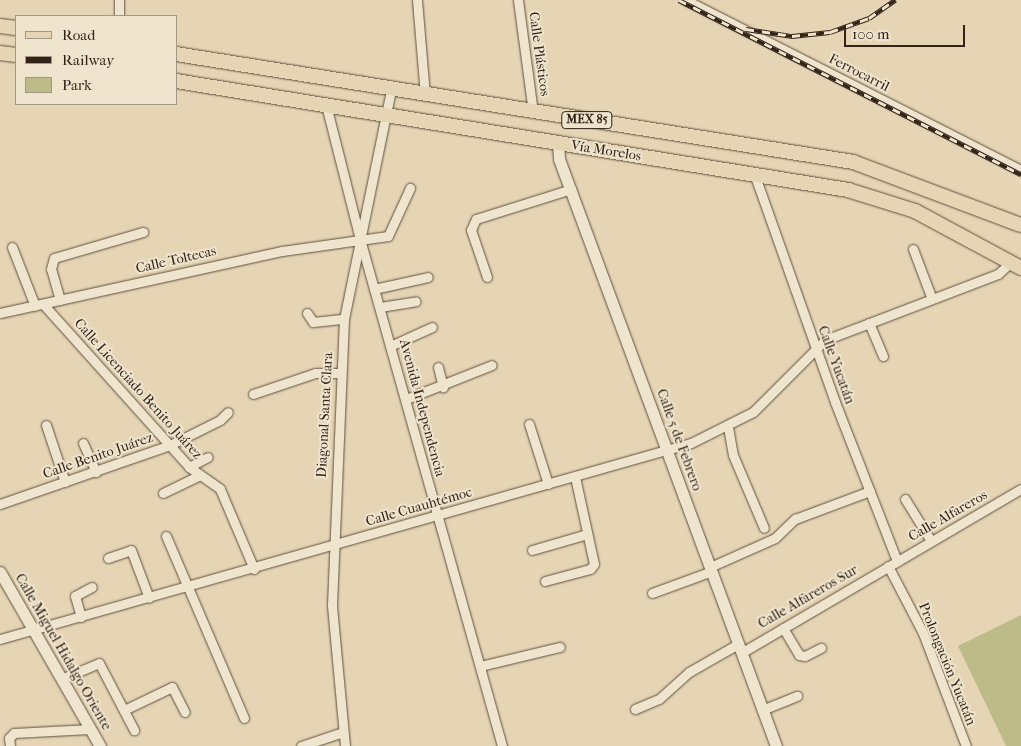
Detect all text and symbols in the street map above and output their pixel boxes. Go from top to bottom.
street label: Calle Plásticos [525,11,553,97]
legend [15,15,178,105]
scale bar [846,15,967,47]
text: 100 m [852,25,890,43]
text: Road [62,26,95,44]
text: Railway [62,51,114,69]
street label: Ferrocarril [826,51,892,95]
text: Park [62,76,92,94]
road number: MEX 85 [561,110,613,130]
street label: Vía Morelos [570,137,642,165]
street label: Calle Toltecas [134,243,218,277]
street label: Calle Licenciado Benito Juárez [70,315,206,463]
street label: Calle Yucatán [814,324,858,406]
street label: Avenida Independencia [396,337,448,479]
street label: Diagonal Santa Clara [313,352,337,478]
street label: Calle 5 de Febrero [653,387,705,493]
street label: Calle Benito Juárez [41,429,155,483]
street label: Calle Cuauhtémoc [364,484,474,530]
street label: Calle Alfareros [905,487,991,545]
street label: Calle Alfareros Sur [755,562,861,632]
street label: Calle Miguel Hidalgo Oriente [11,571,115,733]
street label: Prolongación Yucatán [915,600,979,728]

